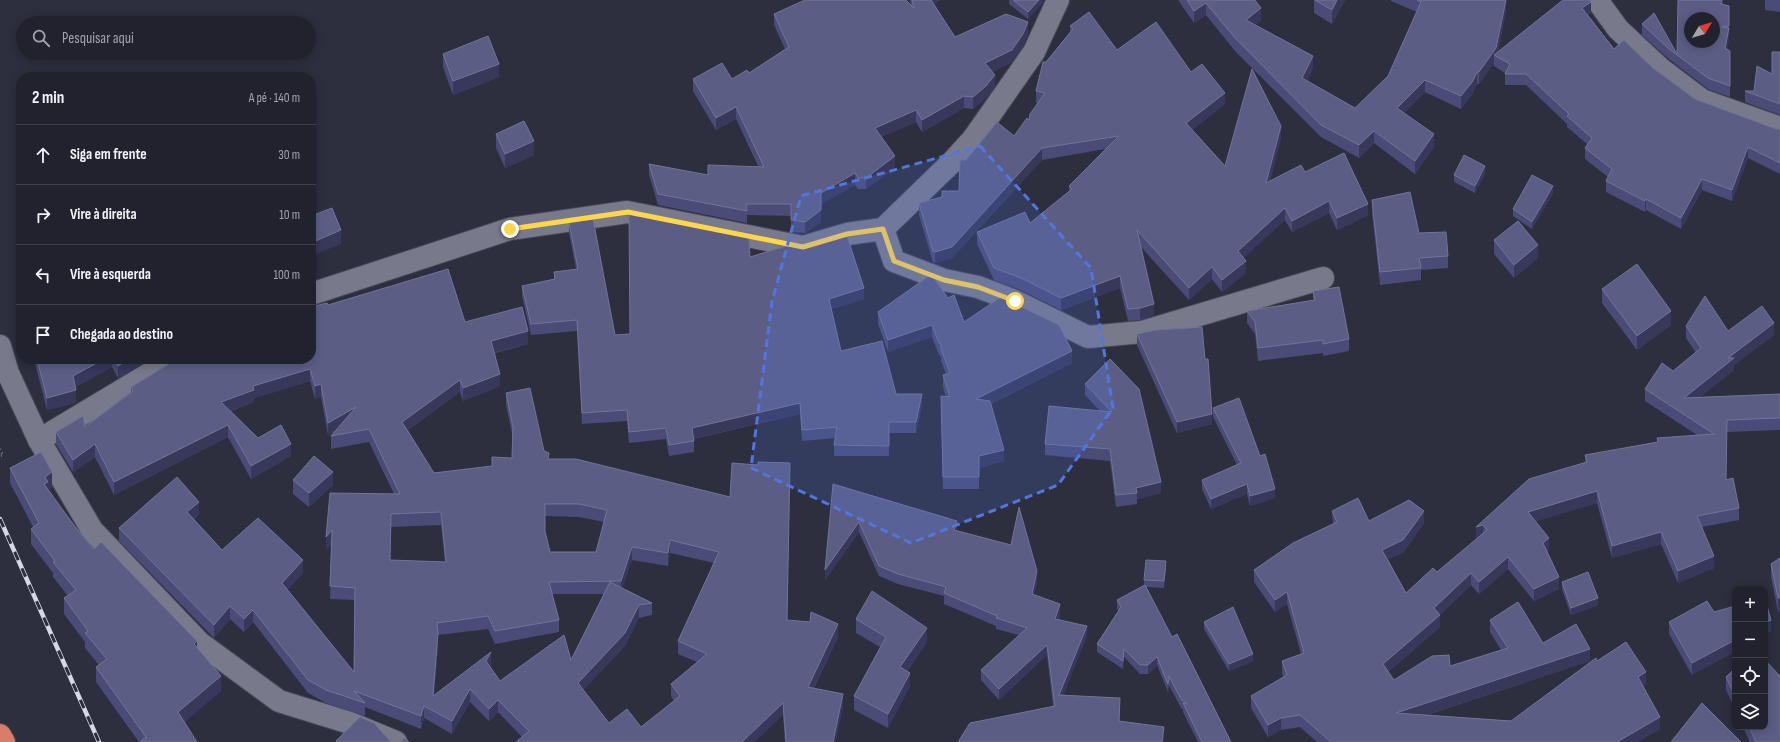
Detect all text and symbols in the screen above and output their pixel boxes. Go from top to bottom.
north arrow [1684,12,1720,48]
search box [16,16,316,60]
icon: search [30,27,52,49]
text: Pesquisar aqui [62,29,134,48]
text: 2 min [32,88,64,108]
text: A pé · 140 m [249,90,300,106]
icon: ahead [32,144,54,166]
text: Siga em frente [70,145,147,164]
text: 30 m [278,147,300,163]
icon: right [32,204,54,226]
text: Vire à direita [70,205,137,224]
text: 10 m [279,207,300,223]
route end [501,220,519,238]
icon: left [32,264,54,286]
text: Vire à esquerda [70,265,151,284]
text: 100 m [273,267,300,283]
route start [1006,292,1024,310]
icon: arrive [32,324,54,346]
text: Chegada ao destino [70,325,173,344]
map controls [1732,586,1768,730]
button: + [1732,586,1768,622]
button: − [1732,622,1768,658]
button: locate [1732,658,1768,694]
button: layers [1732,694,1768,730]

